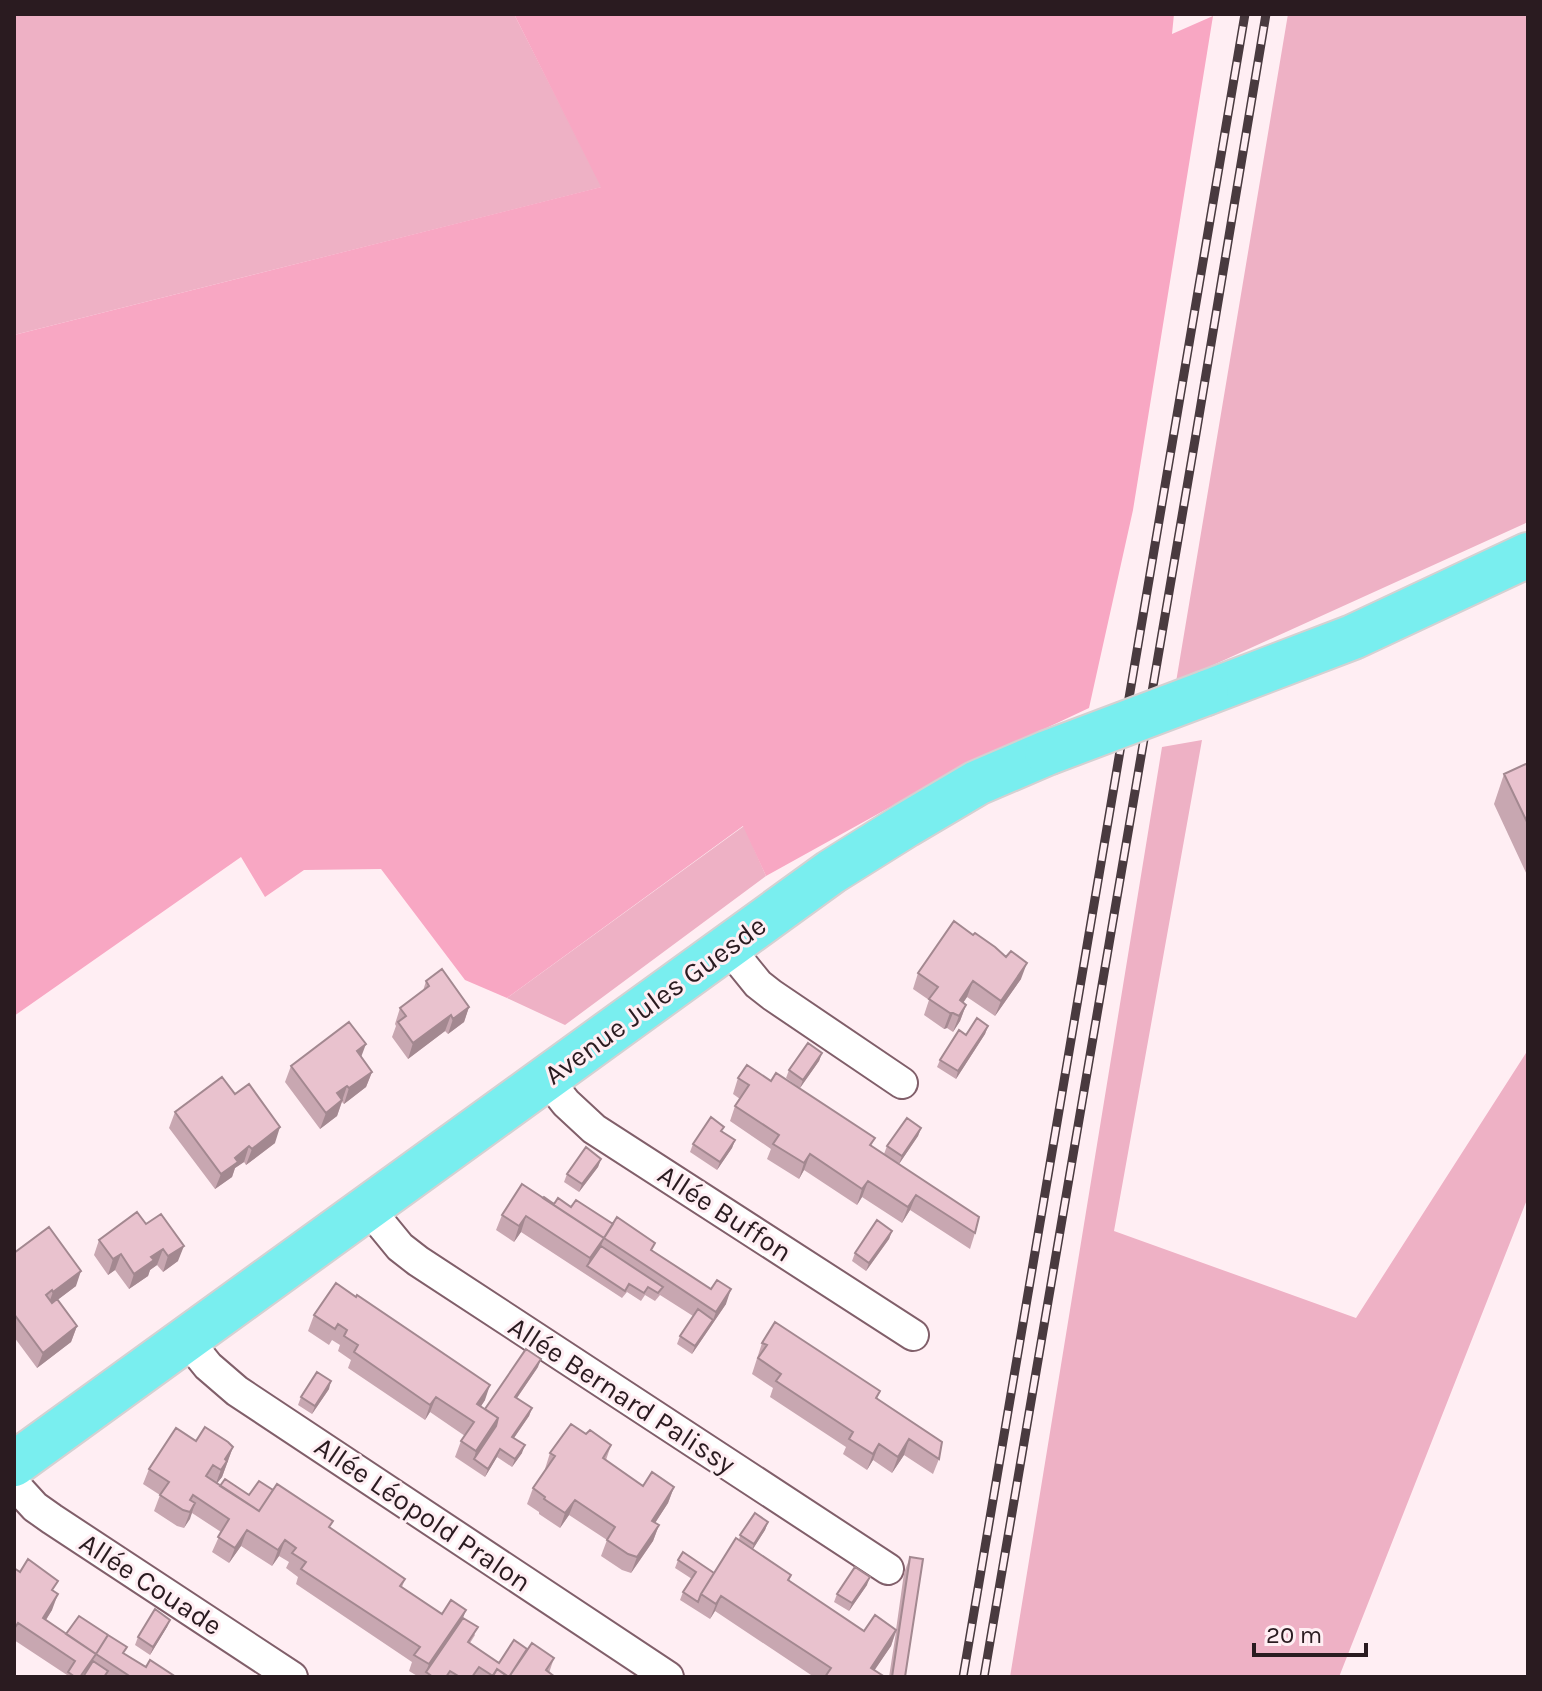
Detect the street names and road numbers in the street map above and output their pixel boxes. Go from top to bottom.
street label: Avenue Jules Guesde [538,909,772,1091]
street label: Allée Buffon [652,1158,798,1268]
street label: Allée Bernard Palissy [502,1309,742,1481]
street label: Allée Léopold Pralon [309,1429,537,1599]
street label: Allée Couade [74,1526,228,1642]

